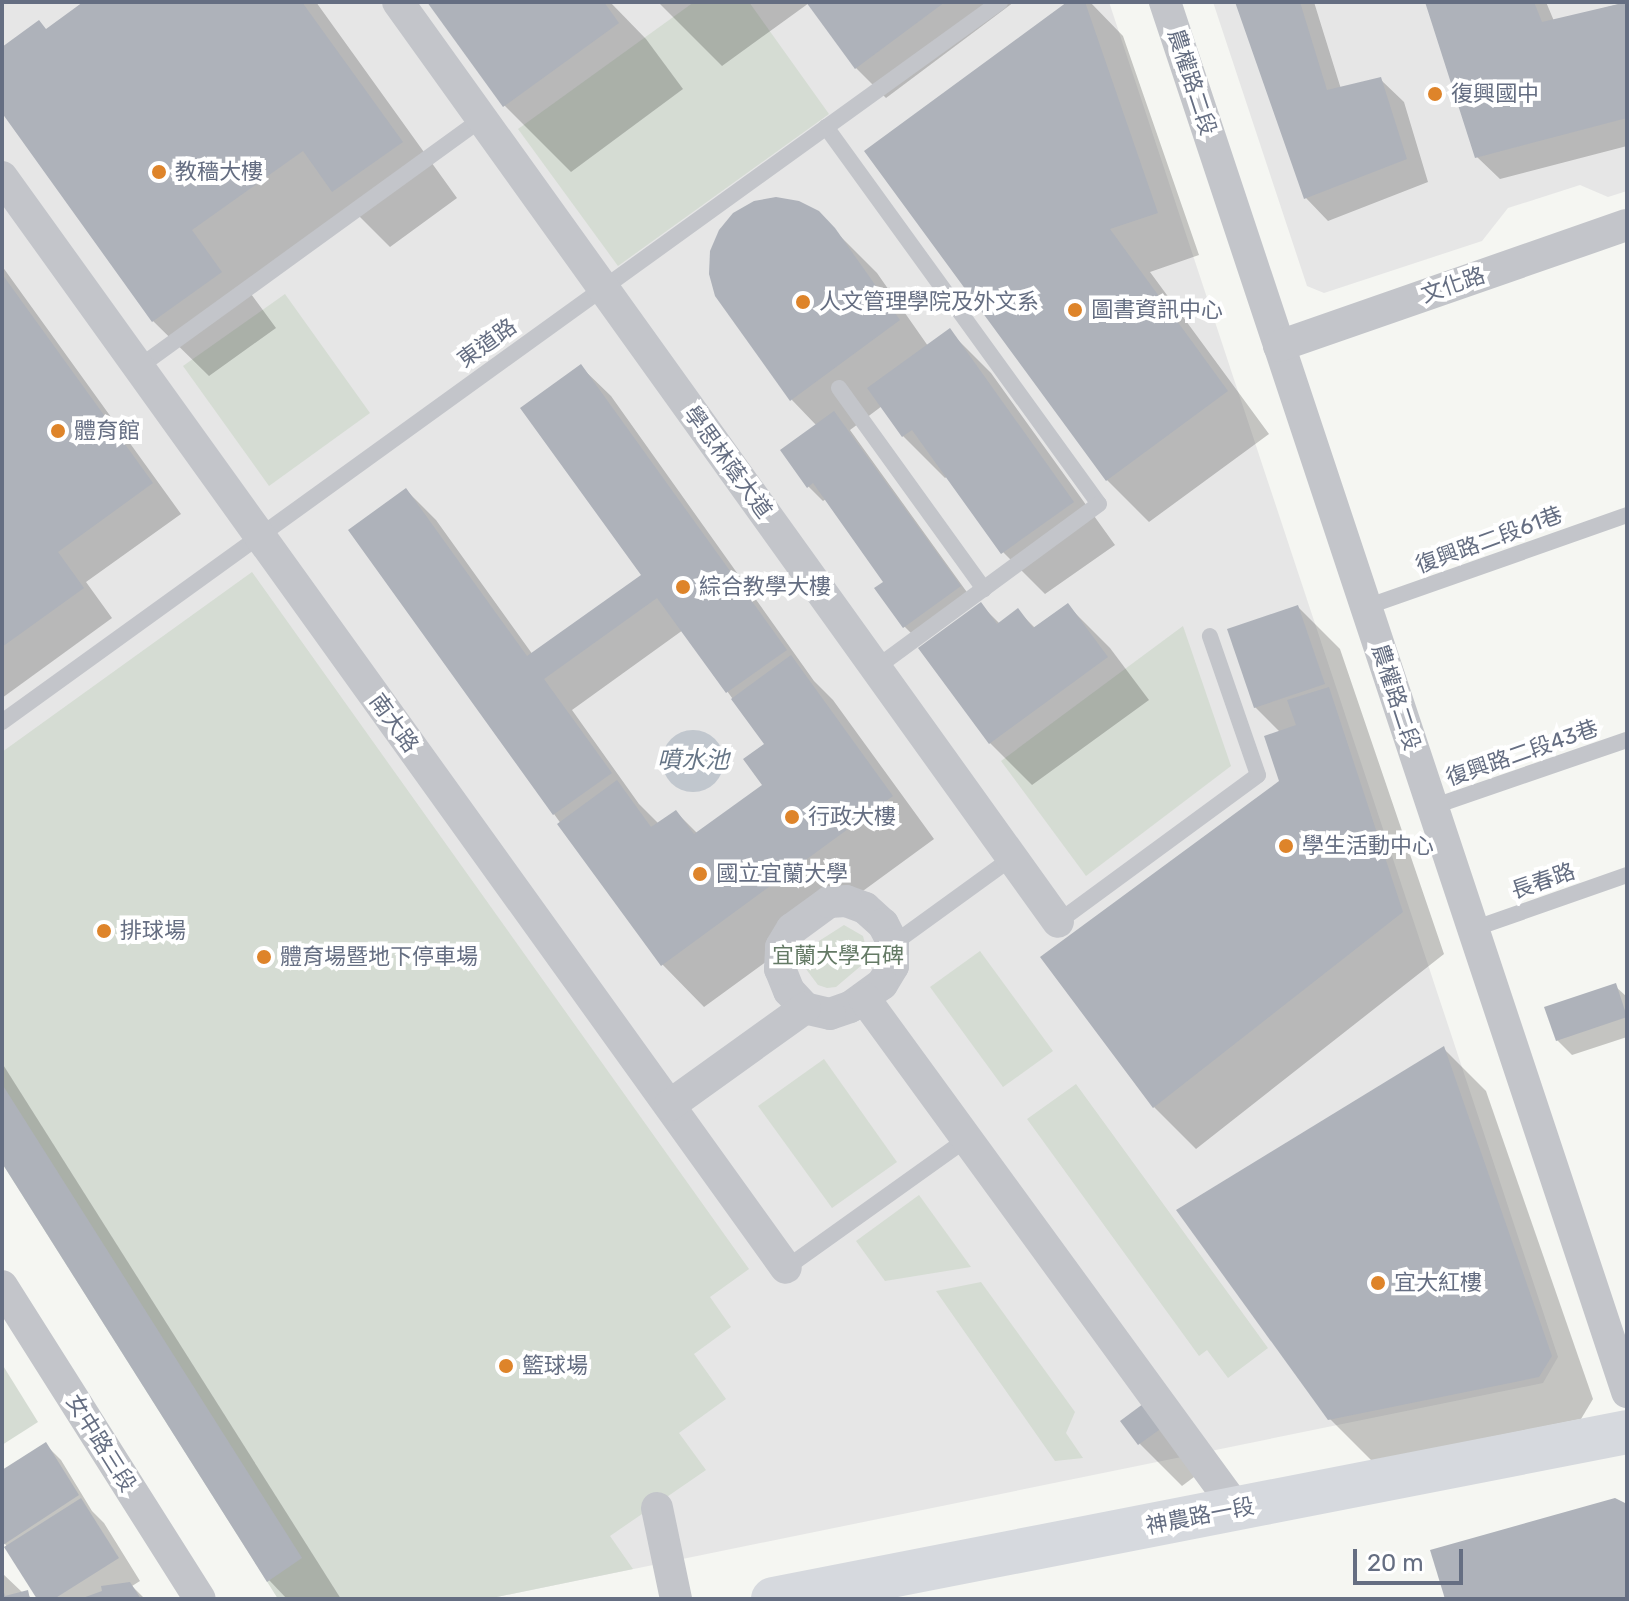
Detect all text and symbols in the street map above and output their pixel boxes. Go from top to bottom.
street label: 農權路二段 [1162,26,1222,138]
place label: 復興國中 [1451,81,1539,107]
marker: 復興國中 [1426,85,1444,103]
place label: 教穡大樓 [175,159,263,185]
marker: 教穡大樓 [150,163,168,181]
street label: 文化路 [1418,262,1488,308]
place label: 人文管理學院及外文系 [819,289,1039,315]
marker: 人文管理學院及外文系 [794,293,812,311]
place label: 圖書資訊中心 [1091,297,1223,323]
marker: 圖書資訊中心 [1066,301,1084,319]
street label: 東道路 [453,313,521,373]
street label: 學思林蔭大道 [679,401,777,523]
place label: 體育館 [74,418,140,444]
marker: 體育館 [49,422,67,440]
street label: 復興路二段61巷 [1412,501,1566,579]
place label: 綜合教學大樓 [699,574,831,600]
marker: 綜合教學大樓 [674,578,692,596]
street label: 農權路二段 [1366,641,1426,753]
street label: 南大路 [364,689,424,757]
street label: 復興路二段43巷 [1443,715,1601,791]
water label: 噴水池 [657,747,729,775]
place label: 行政大樓 [808,804,896,830]
marker: 行政大樓 [783,808,801,826]
place label: 學生活動中心 [1302,833,1434,859]
marker: 學生活動中心 [1277,837,1295,855]
street label: 長春路 [1508,858,1578,904]
place label: 國立宜蘭大學 [716,861,848,887]
marker: 國立宜蘭大學 [691,865,709,883]
place label: 排球場 [120,918,186,944]
marker: 排球場 [95,922,113,940]
park label: 宜蘭大學石碑 [772,943,904,969]
place label: 體育場暨地下停車場 [280,944,478,970]
marker: 體育場暨地下停車場 [255,948,273,966]
place label: 宜大紅樓 [1394,1270,1482,1296]
marker: 宜大紅樓 [1369,1274,1387,1292]
place label: 籃球場 [522,1353,588,1379]
marker: 籃球場 [497,1357,515,1375]
street label: 女中路三段 [61,1389,141,1497]
street label: 神農路一段 [1143,1493,1257,1539]
scale bar [1357,1533,1467,1583]
text: 20 m [1367,1549,1424,1577]

